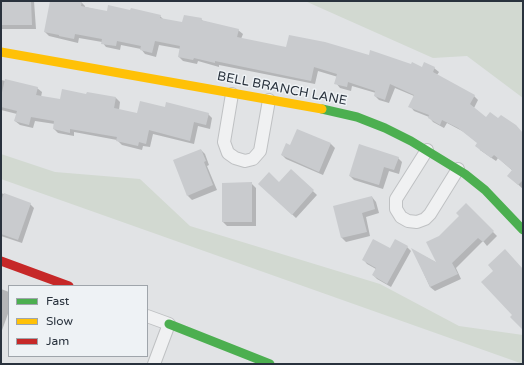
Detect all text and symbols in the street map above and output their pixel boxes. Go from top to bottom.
street label: BELL BRANCH LANE [216,69,348,109]
legend [8,285,148,357]
text: Fast [46,294,69,308]
text: Slow [46,314,73,328]
text: Jam [46,334,69,348]

